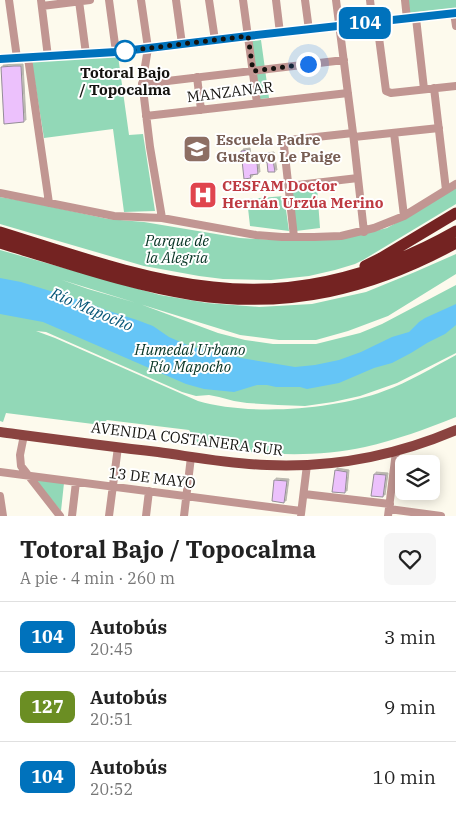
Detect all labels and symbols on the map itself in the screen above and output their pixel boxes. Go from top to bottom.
line badge: 104 [336,7,394,39]
marker: Totoral Bajo / Topocalma [114,40,136,62]
your location [296,52,321,77]
place label: Totoral Bajo / Topocalma [79,63,171,99]
street label: MANZANAR [186,77,274,106]
place label: Escuela Padre Gustavo Le Paige [216,130,341,166]
school or university icon: Escuela Padre Gustavo Le Paige [182,134,212,164]
place label: CESFAM Doctor Hernán Urzúa Merino [222,176,384,212]
hospital icon: CESFAM Doctor Hernán Urzúa Merino [188,180,218,210]
park label: Parque de la Alegría [144,231,209,267]
water label: Río Mapocho [47,282,136,335]
park label: Humedal Urbano Río Mapocho [134,340,245,376]
street label: AVENIDA COSTANERA SUR [90,417,284,460]
street label: 13 DE MAYO [107,463,197,492]

